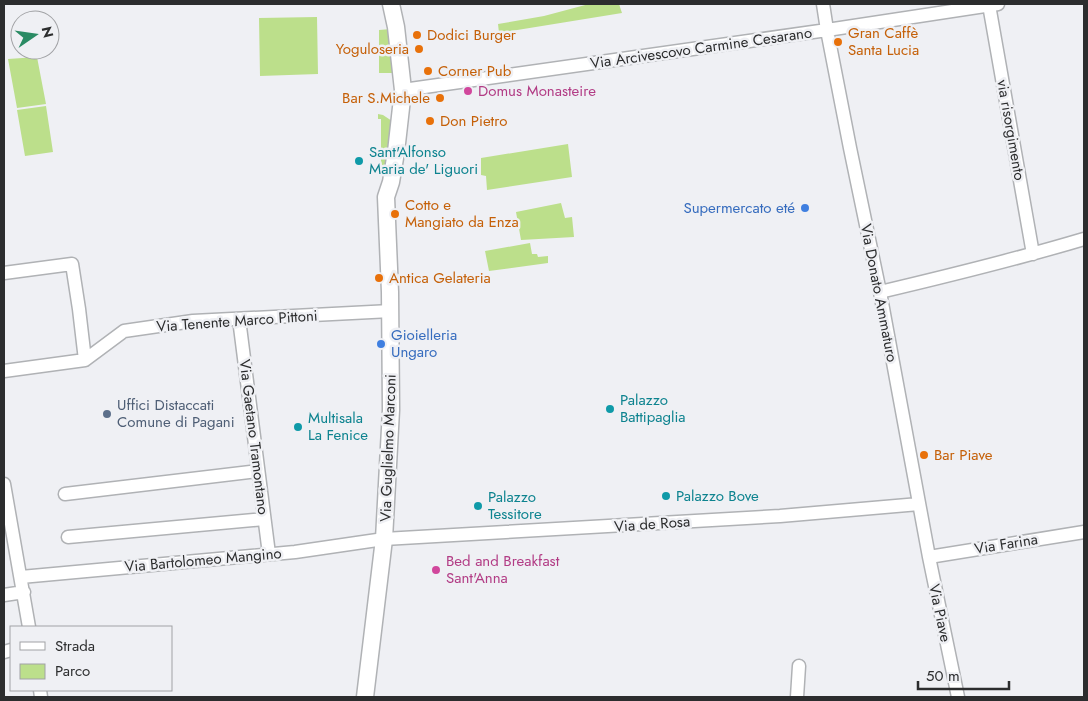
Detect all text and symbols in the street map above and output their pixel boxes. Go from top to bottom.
north arrow [10,10,60,60]
street label: Via Arcivescovo Carmine Cesarano [589,22,813,74]
place label: Gran Caffè Santa Lucia [848,22,919,61]
text: N [37,24,59,40]
place label: Dodici Burger [427,24,517,46]
marker: Dodici Burger [411,29,423,41]
marker: Gran Caffè Santa Lucia [832,36,844,48]
place label: Yoguloseria [336,38,409,60]
marker: Yoguloseria [413,43,425,55]
place label: Corner Pub [438,60,512,82]
marker: Corner Pub [422,65,434,77]
street label: via risorgimento [991,78,1031,182]
place label: Domus Monasteire [478,80,596,102]
marker: Domus Monasteire [462,85,474,97]
place label: Bar S.Michele [342,87,430,109]
marker: Bar S.Michele [434,92,446,104]
place label: Don Pietro [440,110,507,132]
marker: Don Pietro [424,115,436,127]
place label: Sant'Alfonso Maria de' Liguori [369,141,478,180]
marker: Sant'Alfonso Maria de' Liguori [353,155,365,167]
place label: Cotto e Mangiato da Enza [405,194,519,233]
place label: Supermercato eté [683,197,795,219]
marker: Supermercato eté [799,202,811,214]
marker: Cotto e Mangiato da Enza [389,208,401,220]
street label: Via Donato Ammaturo [855,222,903,364]
place label: Antica Gelateria [389,267,491,289]
marker: Antica Gelateria [373,272,385,284]
street label: Via Tenente Marco Pittoni [156,304,318,338]
place label: Gioielleria Ungaro [391,324,457,363]
marker: Gioielleria Ungaro [375,338,387,350]
street label: Via Gaetano Tramontano [234,358,274,516]
street label: Via Guglielmo Marconi [374,374,402,522]
place label: Palazzo Battipaglia [620,389,686,428]
place label: Uffici Distaccati Comune di Pagani [117,394,235,433]
marker: Palazzo Battipaglia [604,403,616,415]
place label: Multisala La Fenice [308,407,368,446]
marker: Uffici Distaccati Comune di Pagani [101,408,113,420]
marker: Multisala La Fenice [292,421,304,433]
place label: Bar Piave [934,444,993,466]
marker: Bar Piave [918,449,930,461]
place label: Palazzo Bove [676,485,759,507]
place label: Palazzo Tessitore [488,486,542,525]
marker: Palazzo Bove [660,490,672,502]
marker: Palazzo Tessitore [472,500,484,512]
street label: Via de Rosa [613,510,691,538]
street label: Via Farina [973,528,1039,560]
street label: Via Bartolomeo Mangino [124,542,282,578]
place label: Bed and Breakfast Sant'Anna [446,550,560,589]
marker: Bed and Breakfast Sant'Anna [430,564,442,576]
street label: Via Piave [923,582,957,644]
legend [10,626,172,691]
text: Strada [55,635,95,657]
scale bar [918,658,1009,690]
text: Parco [55,660,90,682]
text: 50 m [926,665,960,687]

